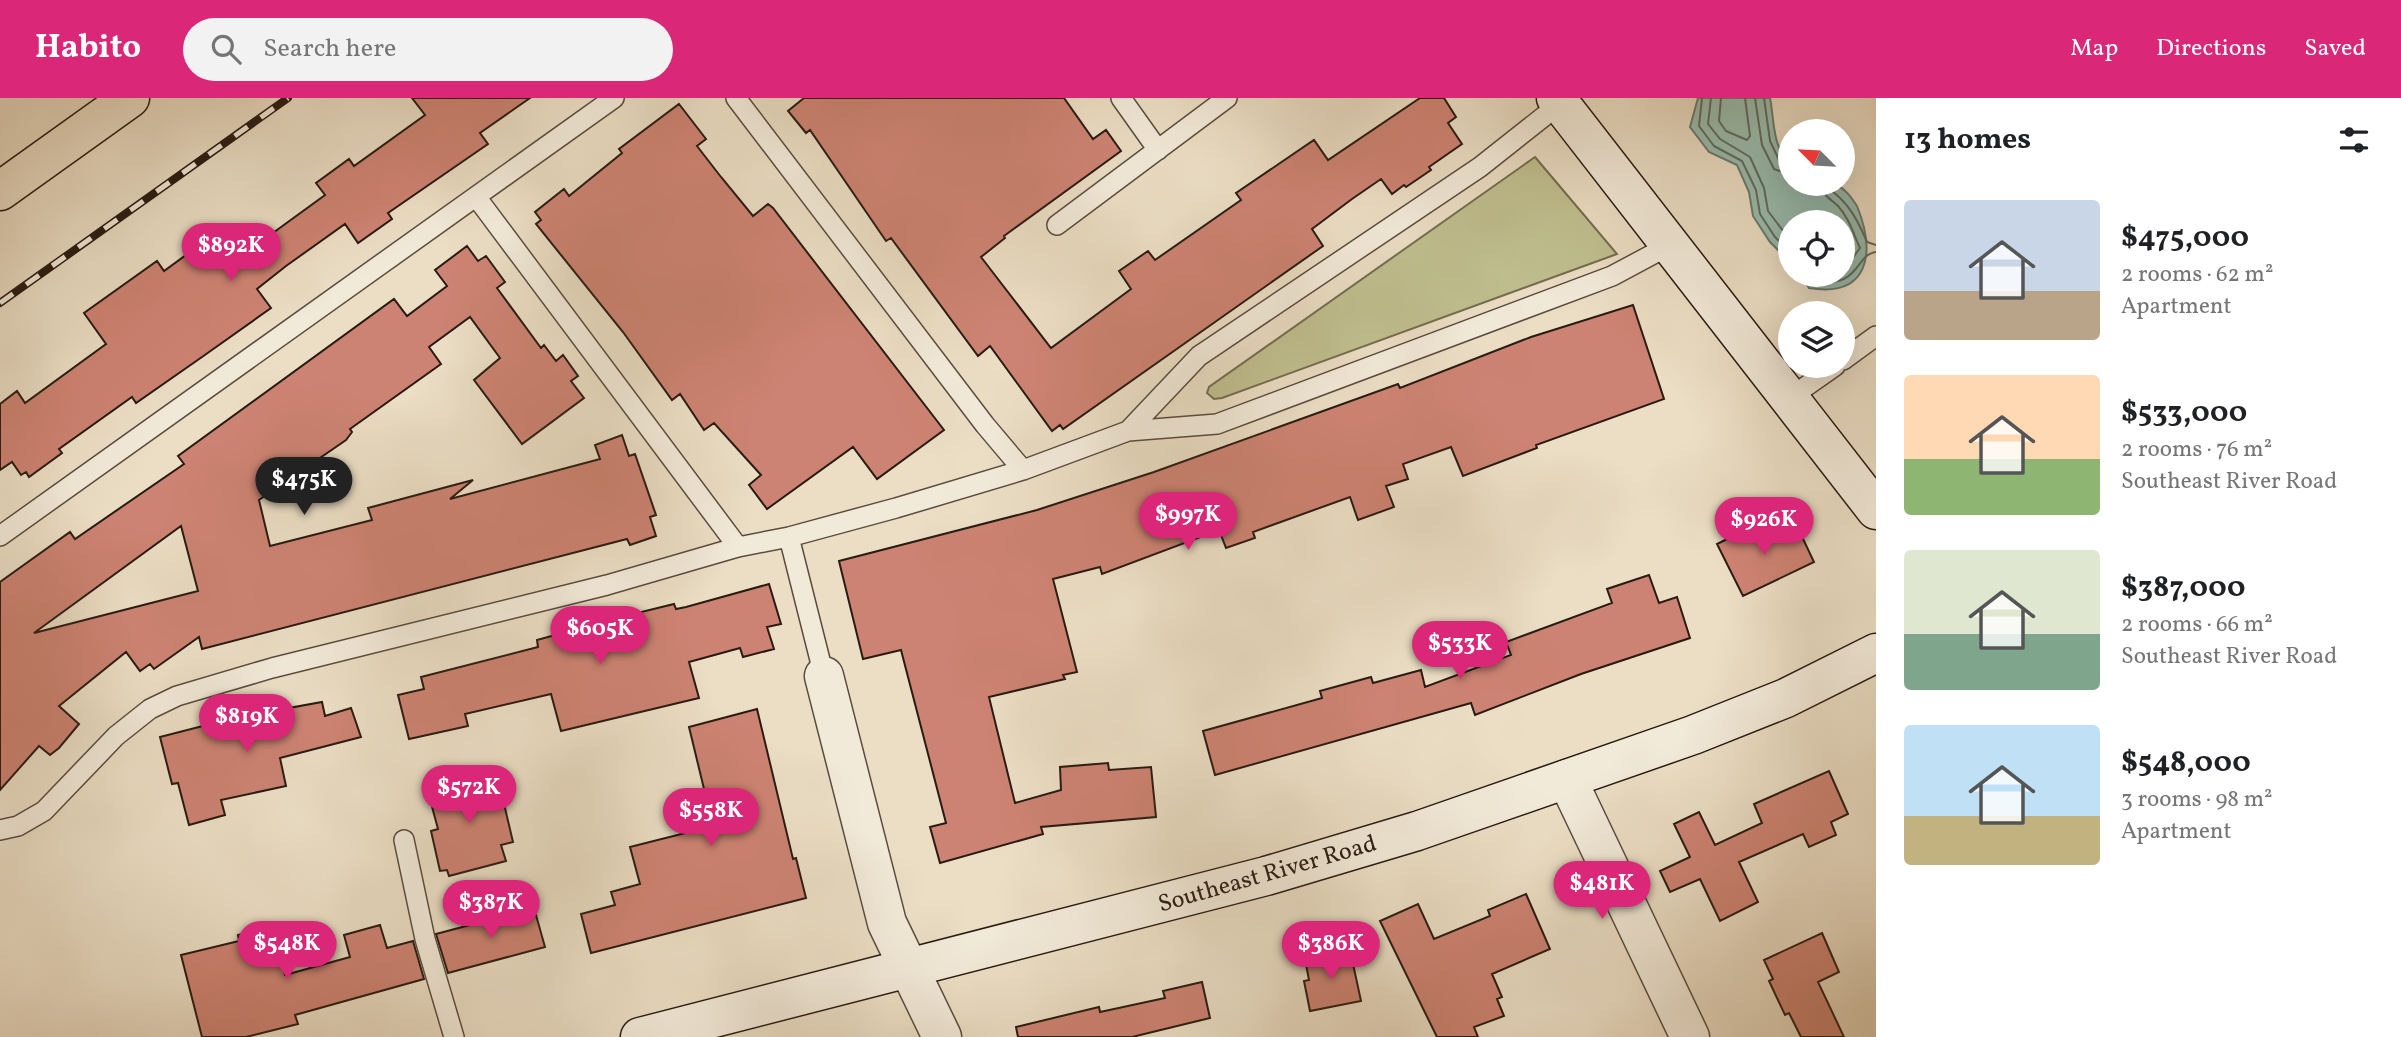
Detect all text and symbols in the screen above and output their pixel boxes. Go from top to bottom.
search box [183,18,673,81]
text: Habito [35,26,141,72]
icon: search [207,30,245,68]
text: Search here [263,31,396,67]
text: Map [2070,32,2118,66]
text: Directions [2156,32,2266,66]
text: Saved [2304,32,2366,66]
north arrow [1778,119,1855,196]
map controls [1778,119,1855,378]
text: 13 homes [1904,119,2031,161]
icon: filters [2335,121,2373,159]
button: locate [1778,210,1855,287]
text: $475,000 [2121,217,2249,259]
pin: $892K [182,223,280,283]
icon: home [1960,228,2044,312]
text: $892K [198,230,264,262]
text: 2 rooms · 62 m² [2121,259,2273,291]
text: Apartment [2121,291,2232,323]
button: layers [1778,301,1855,378]
text: $533,000 [2121,392,2247,434]
icon: home [1960,403,2044,487]
text: 2 rooms · 76 m² [2121,434,2272,466]
pin: $475K [255,458,353,517]
text: $475K [271,464,337,496]
text: Southeast River Road [2121,466,2337,498]
pin: $997K [1139,492,1237,552]
pin: $926K [1715,498,1813,557]
text: $997K [1155,499,1221,531]
text: $926K [1731,504,1797,536]
text: $387,000 [2121,567,2245,609]
icon: home [1960,578,2044,662]
pin: $605K [551,606,649,666]
text: 2 rooms · 66 m² [2121,609,2273,641]
text: $605K [566,613,634,645]
pin: $533K [1411,622,1509,681]
text: $533K [1428,628,1492,660]
text: Southeast River Road [2121,641,2337,673]
pin: $819K [198,694,296,754]
text: $819K [215,701,279,733]
text: $548,000 [2121,742,2251,784]
icon: home [1960,753,2044,837]
pin: $572K [420,766,518,825]
text: $572K [437,772,501,804]
text: 3 rooms · 98 m² [2121,784,2273,816]
pin: $558K [662,788,760,848]
text: $558K [679,795,743,827]
text: Apartment [2121,816,2232,848]
street label: Southeast River Road [1154,827,1381,922]
pin: $481K [1553,862,1651,921]
text: $481K [1570,868,1635,900]
pin: $387K [442,880,540,940]
text: $387K [459,887,523,919]
pin: $548K [238,922,336,981]
pin: $386K [1282,922,1380,981]
text: $548K [254,928,320,960]
text: $386K [1298,928,1364,960]

